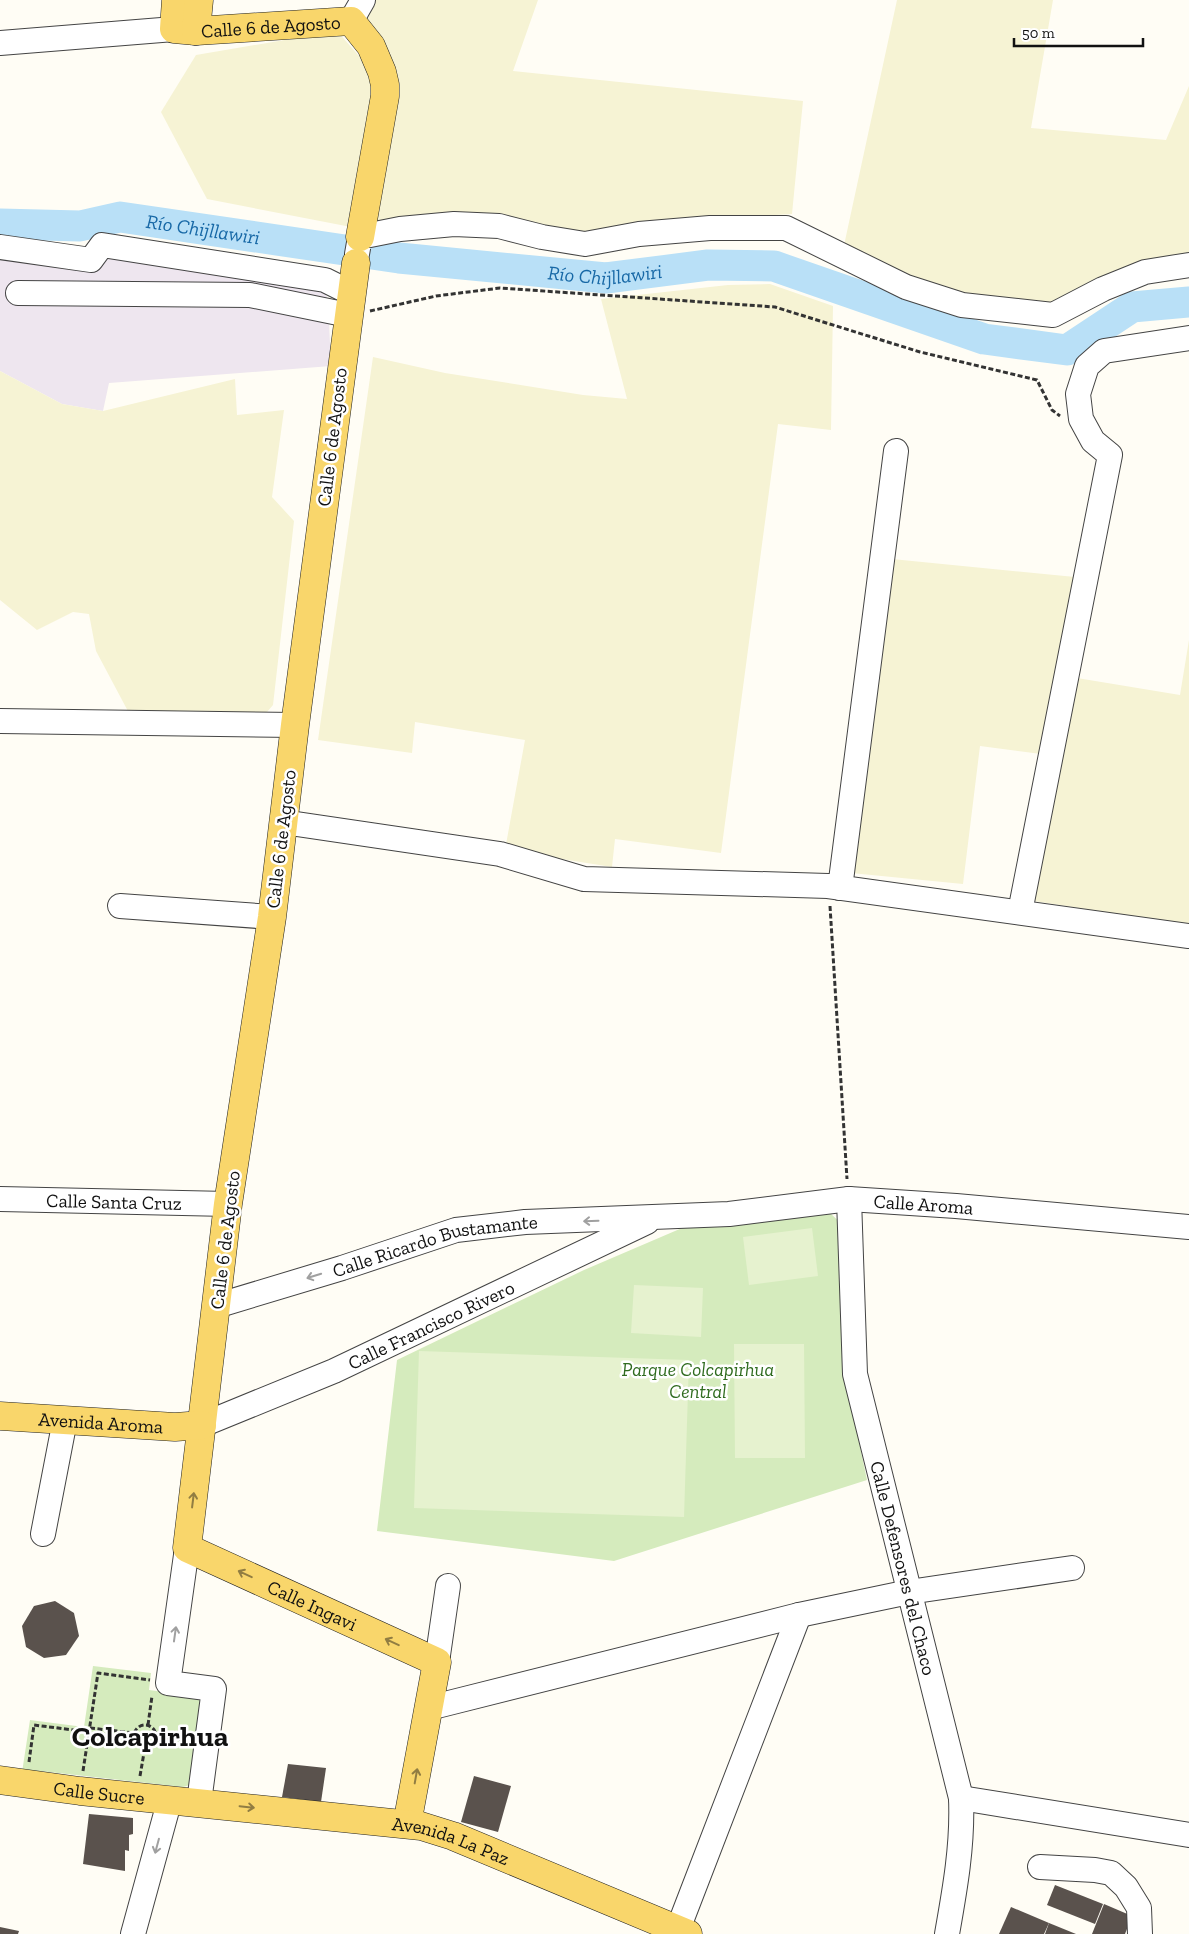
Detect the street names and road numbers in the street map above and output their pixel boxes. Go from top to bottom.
street label: Calle 6 de Agosto [200,10,341,42]
street label: Calle 6 de Agosto [312,366,352,508]
street label: Calle 6 de Agosto [261,768,301,910]
street label: Calle 6 de Agosto [205,1169,245,1311]
street label: Calle Santa Cruz [46,1189,182,1214]
street label: Calle Aroma [873,1189,974,1219]
street label: Calle Ricardo Bustamante [330,1210,538,1282]
street label: Calle Francisco Rivero [344,1275,518,1374]
street label: Avenida Aroma [38,1407,164,1438]
street label: Calle Defensores del Chaco [866,1458,941,1678]
street label: Calle Ingavi [264,1575,361,1636]
street label: Calle Sucre [52,1776,146,1809]
street label: Avenida La Paz [391,1812,513,1870]

